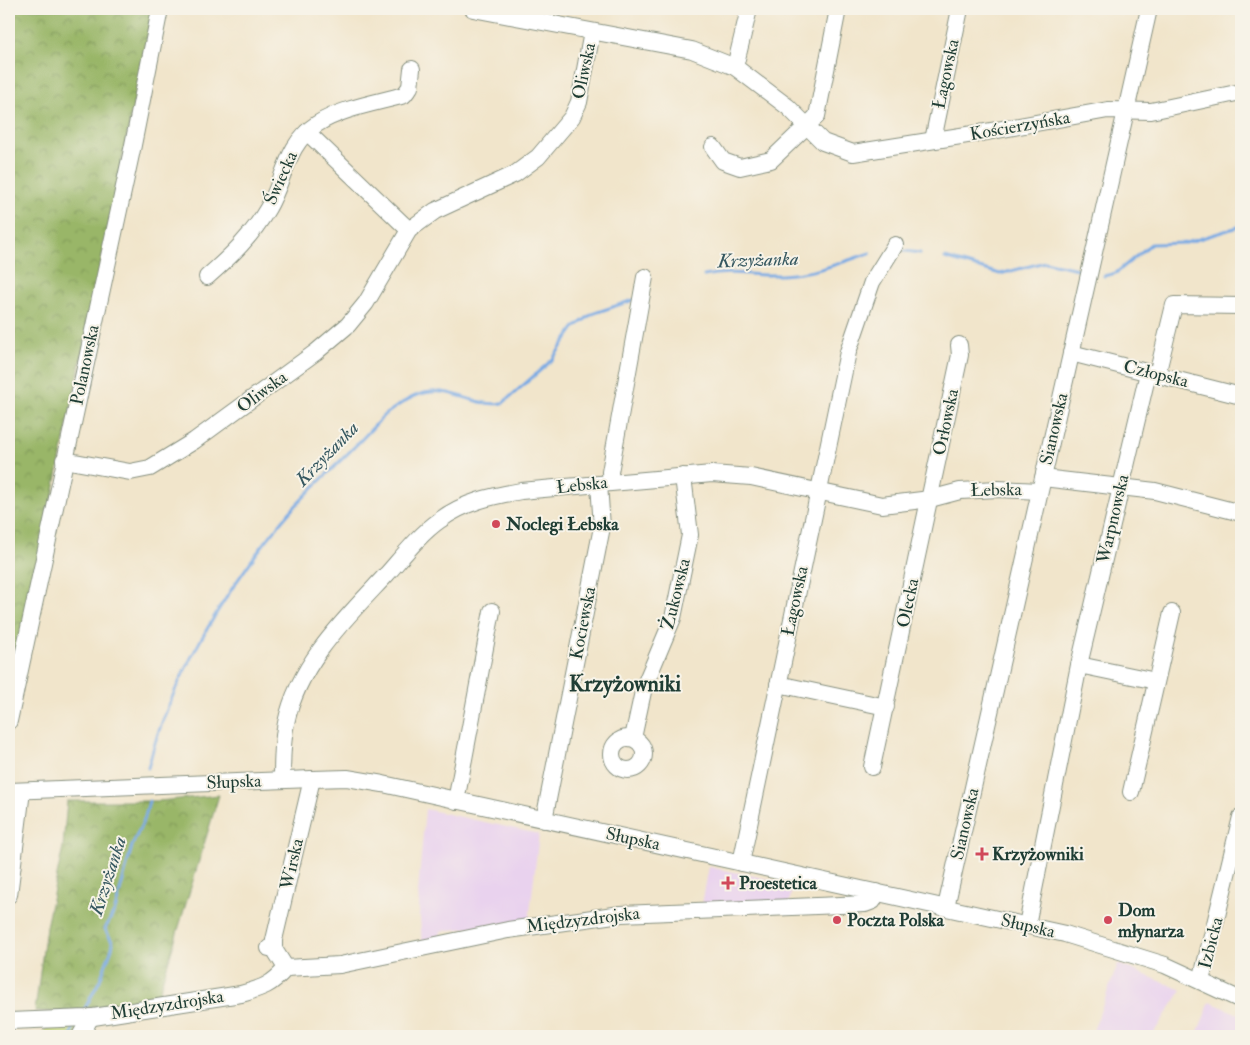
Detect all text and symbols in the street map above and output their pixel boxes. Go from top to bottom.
street label: Łagowska [927,36,965,111]
street label: Oliwska [567,40,601,101]
street label: Kościerzyńska [968,106,1072,146]
street label: Świecka [259,147,303,208]
water label: Krzyżanka [716,247,799,273]
street label: Polanowska [65,322,105,407]
street label: Człopska [1121,355,1191,393]
street label: Oliwska [232,366,292,418]
street label: Orłowska [928,386,964,457]
street label: Sianowska [1035,390,1074,467]
water label: Krzyżanka [289,416,364,492]
street label: Łebska [555,471,609,499]
street label: Warpnowska [1091,472,1135,567]
street label: Łebska [970,478,1023,502]
place label: Noclegi Łebska [505,513,619,536]
marker: Noclegi Łebska [490,518,502,530]
street label: Żukowska [655,555,696,632]
street label: Łagowska [776,563,814,638]
street label: Olecka [892,576,925,630]
street label: Kociewska [565,584,601,661]
district label: Krzyżowniki [569,670,681,699]
street label: Słupska [206,770,262,794]
street label: Sianowska [946,785,985,862]
street label: Słupska [604,822,663,856]
water label: Krzyżanka [84,834,132,919]
street label: Wirska [275,836,309,893]
place label: Krzyżowniki [992,843,1084,866]
marker: Krzyżowniki [976,848,988,860]
place label: Proestetica [739,872,818,895]
marker: Proestetica [721,876,735,890]
place label: Dom młynarza [1118,899,1185,943]
street label: Międzyzdrojska [525,902,642,938]
place label: Poczta Polska [847,909,945,932]
street label: Słupska [999,909,1058,944]
marker: Poczta Polska [831,914,843,926]
marker: Dom młynarza [1102,914,1114,926]
street label: Izbicka [1193,914,1229,971]
street label: Międzyzdrojska [109,985,226,1025]

